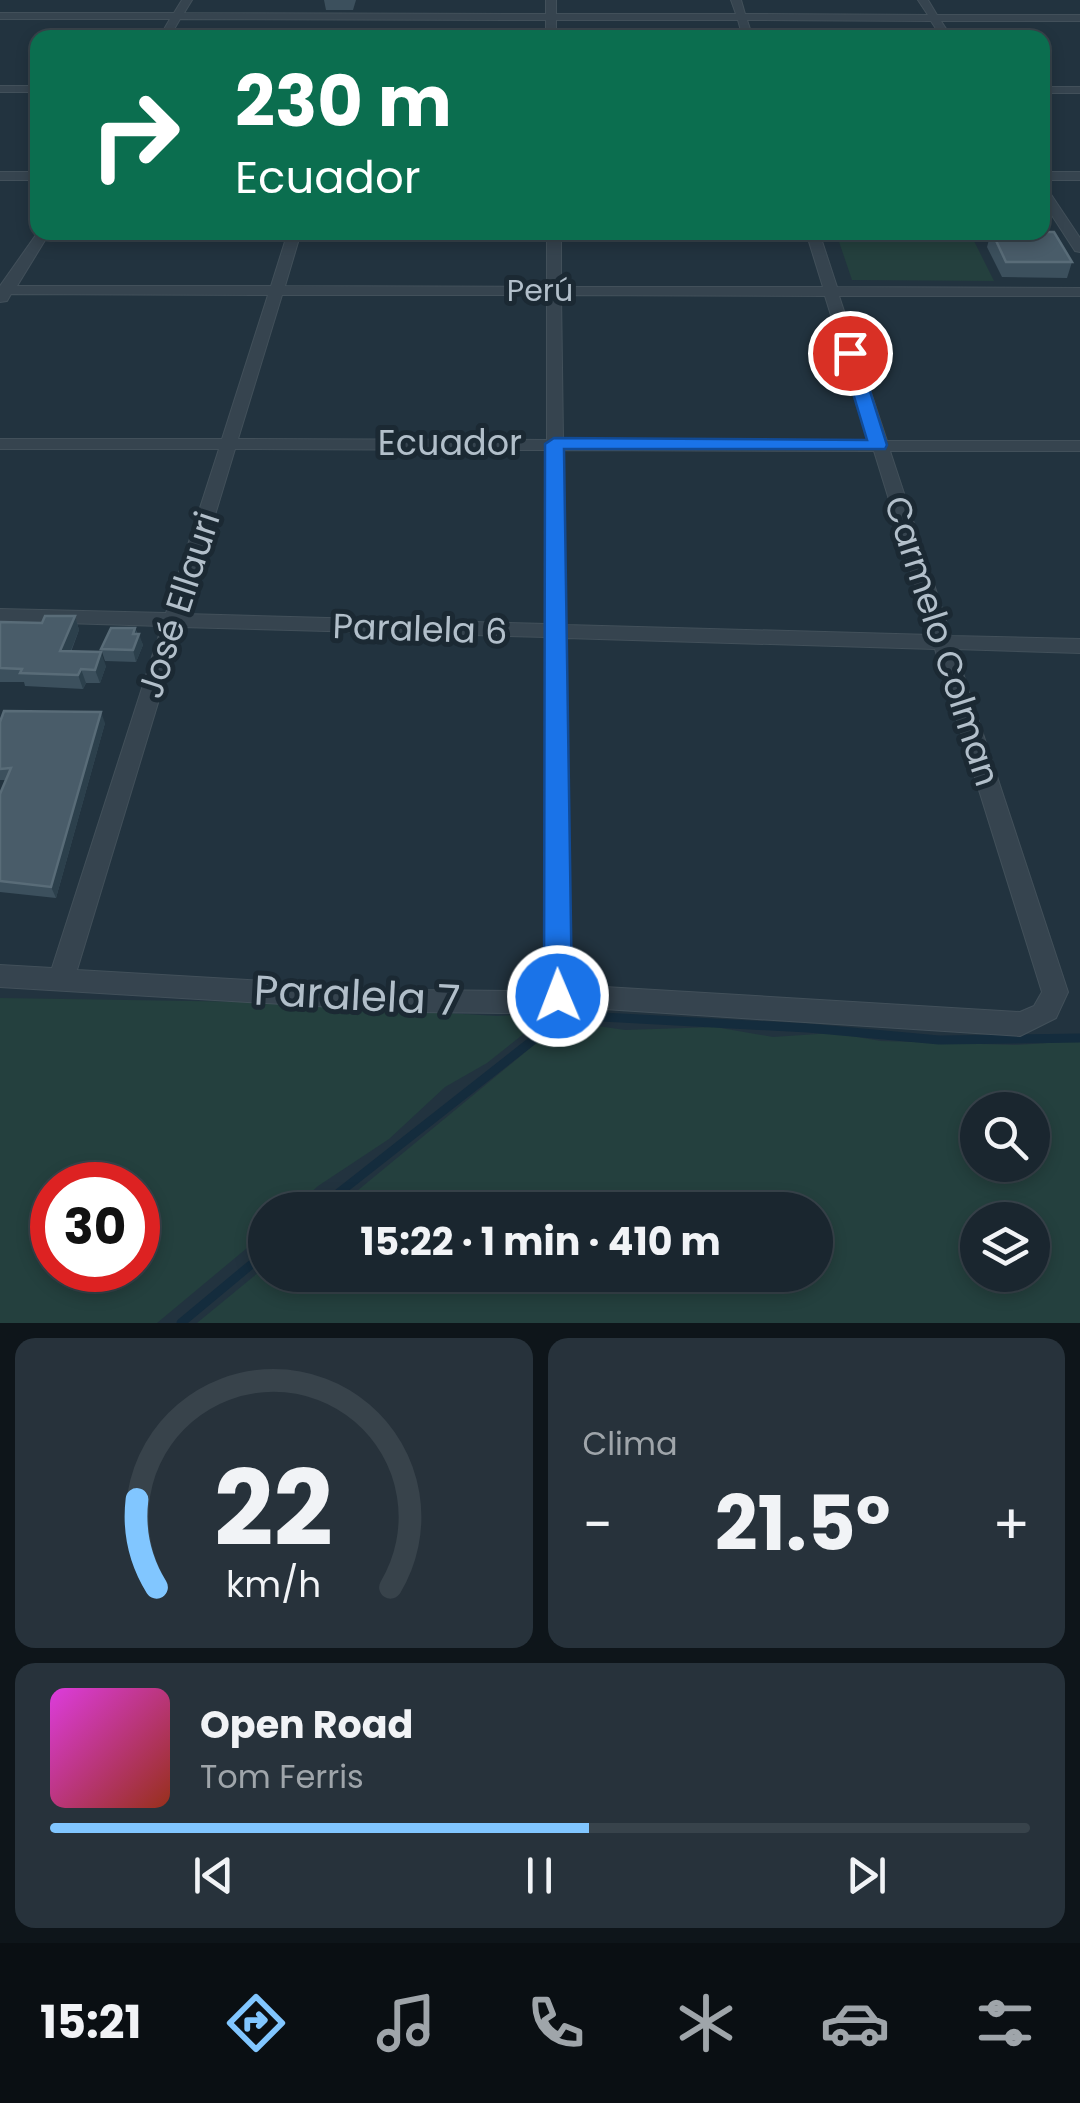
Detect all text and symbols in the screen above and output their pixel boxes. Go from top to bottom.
text: 230 m [235,52,452,151]
icon: right [70,70,200,200]
text: Ecuador [235,146,421,209]
street label: Perú [507,269,573,312]
pin [808,311,893,396]
icon: arrive [823,326,878,381]
street label: Ecuador [378,418,522,467]
street label: Carmelo Colman [873,490,1012,792]
street label: José Ellauri [125,505,232,704]
street label: Paralela 6 [332,601,508,656]
position arrow [506,944,610,1048]
street label: Paralela 7 [253,961,461,1030]
map controls [960,1092,1050,1292]
button: search [960,1092,1050,1182]
speed limit sign: 30 [30,1162,160,1292]
button: layers [960,1202,1050,1292]
text: 15:22 · 1 min · 410 m [360,1215,721,1268]
text: Clima [583,1421,678,1466]
text: 22 [214,1436,333,1581]
text: 21.5° [715,1471,890,1576]
text: − [583,1486,613,1563]
text: + [992,1486,1030,1563]
text: km/h [226,1559,321,1610]
text: Open Road [200,1698,413,1751]
text: Tom Ferris [200,1754,364,1799]
icon: previous [186,1848,241,1903]
icon: pause [512,1848,567,1903]
icon: next [839,1848,894,1903]
icon: directions [221,1988,291,2058]
icon: music [371,1988,441,2058]
icon: phone [521,1988,591,2058]
icon: climate [671,1988,741,2058]
icon: car [820,1988,890,2058]
icon: filters [970,1988,1040,2058]
text: 15:21 [40,1991,141,2054]

